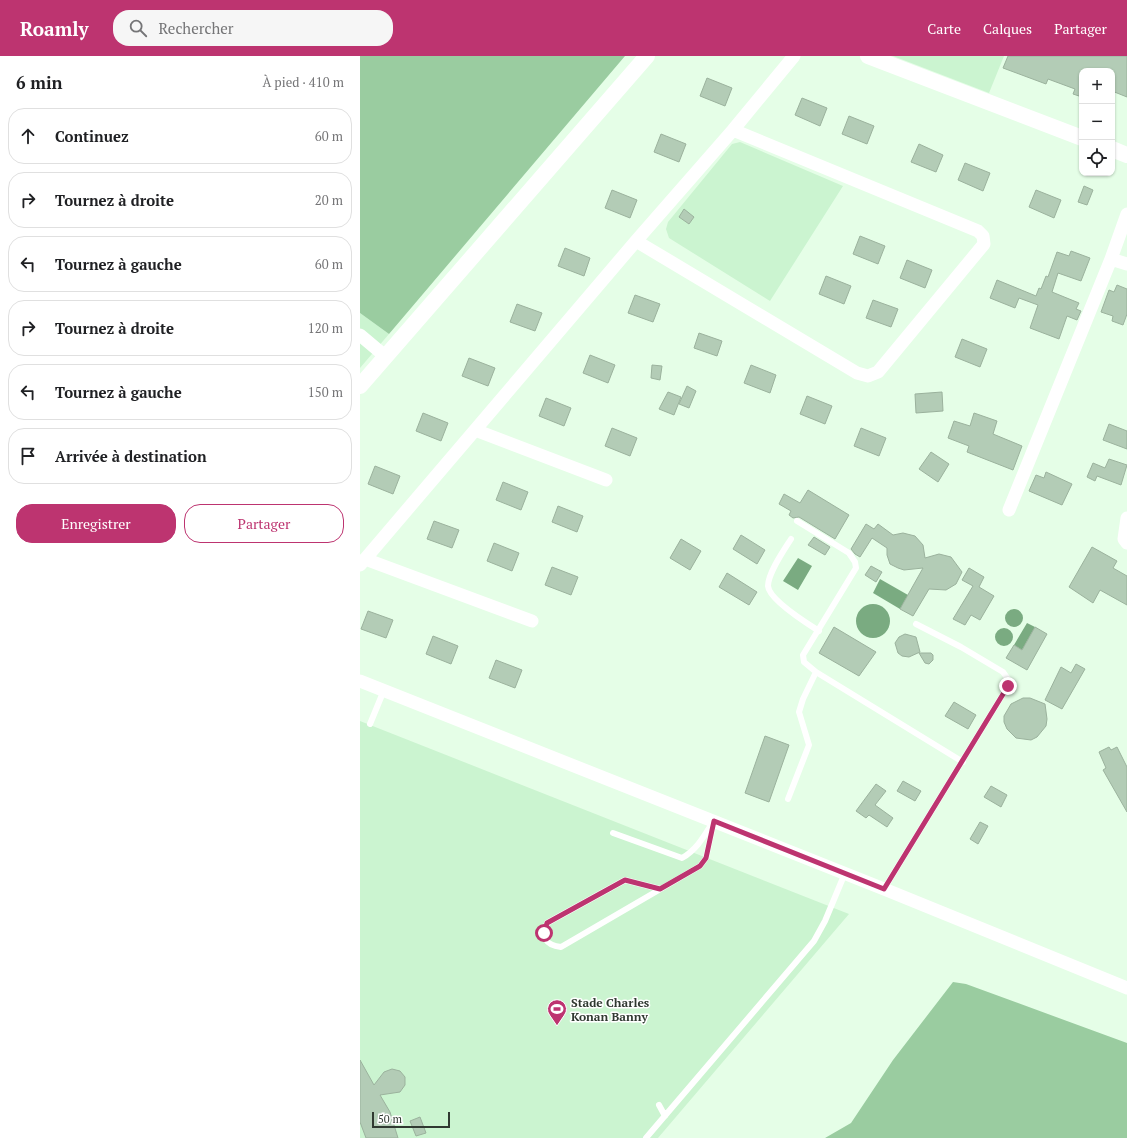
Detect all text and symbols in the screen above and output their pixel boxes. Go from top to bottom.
search box [113,10,393,46]
text: Roamly [20,16,89,41]
icon: search [127,17,149,39]
text: Rechercher [159,18,234,38]
text: Carte [927,19,961,38]
text: Calques [983,19,1032,38]
text: Partager [1054,19,1107,38]
map controls [1079,68,1115,176]
button: + [1079,68,1115,104]
text: 6 min [16,71,63,94]
text: À pied · 410 m [263,73,344,91]
button: − [1079,104,1115,140]
icon: ahead [17,125,39,147]
text: Continuez [55,126,129,146]
text: 60 m [315,127,343,145]
button: locate [1079,140,1115,176]
icon: right [17,189,39,211]
text: Tournez à droite [55,190,174,210]
text: 20 m [315,191,343,209]
icon: left [17,253,39,275]
text: Tournez à gauche [55,254,182,274]
text: 60 m [315,255,343,273]
icon: right [17,317,39,339]
text: Tournez à droite [55,318,174,338]
text: 120 m [308,319,343,337]
icon: left [17,381,39,403]
text: Tournez à gauche [55,382,182,402]
text: 150 m [308,383,343,401]
icon: arrive [17,445,39,467]
text: Arrivée à destination [55,446,207,466]
button: Enregistrer [16,504,176,543]
button: Partager [184,504,344,543]
route end [999,677,1017,695]
route start [535,924,553,942]
place label: Stade Charles Konan Banny [571,995,650,1024]
sports icon: Stade Charles Konan Banny [546,998,568,1026]
scale bar [372,1110,450,1129]
text: 50 m [378,1112,402,1126]

